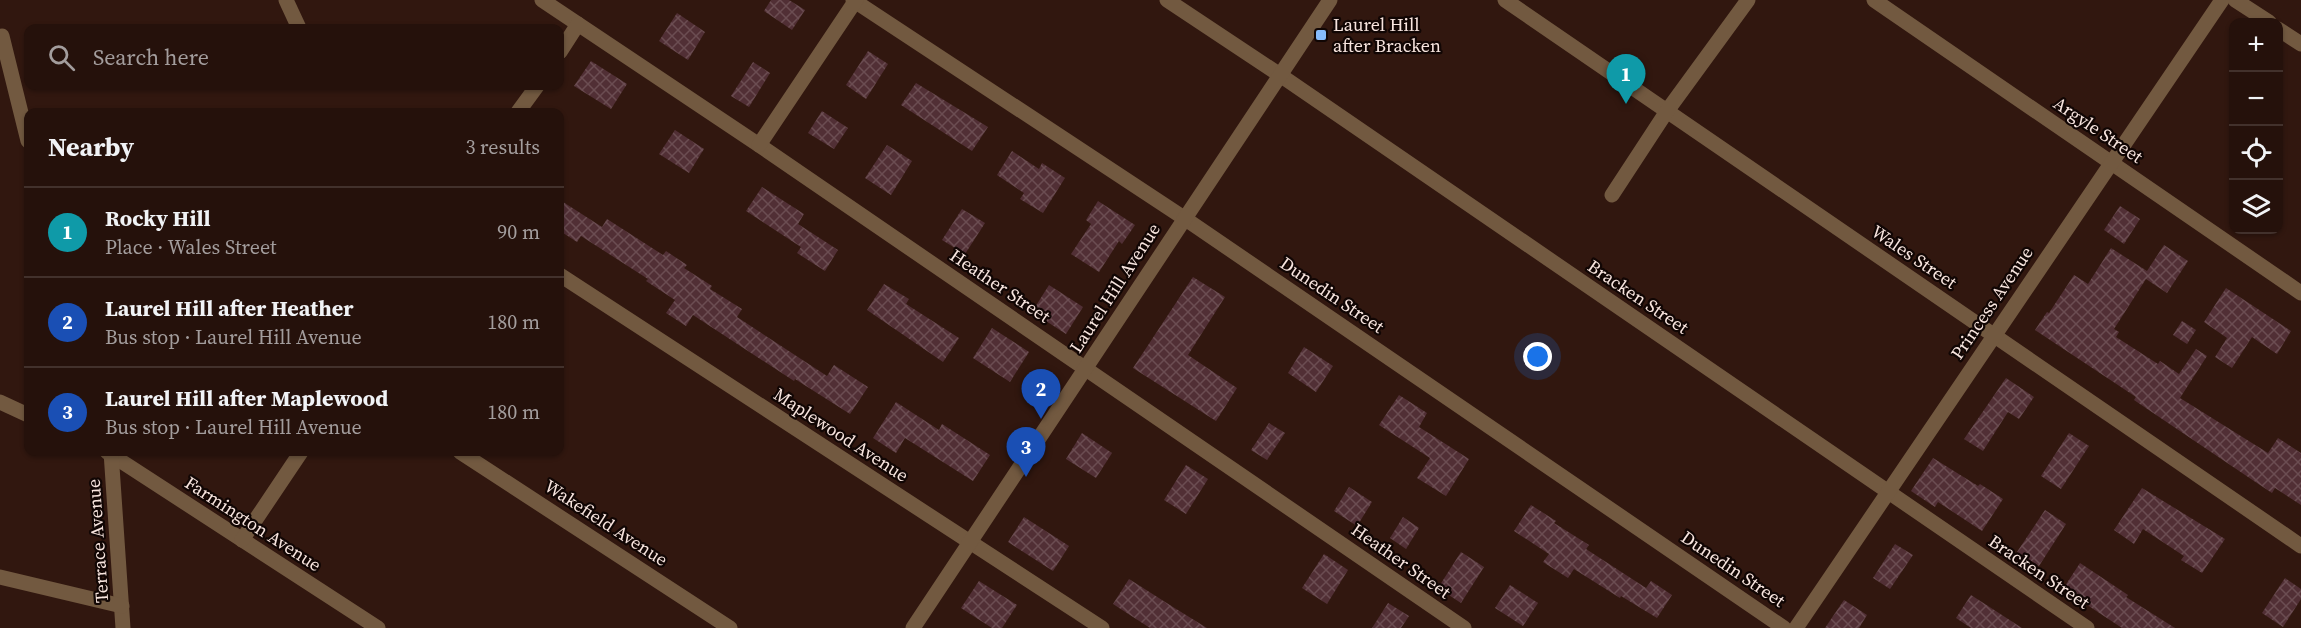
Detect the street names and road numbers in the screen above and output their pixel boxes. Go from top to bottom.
street label: Argyle Street [2049,90,2148,169]
street label: Laurel Hill Avenue [1063,218,1166,357]
street label: Wales Street [1867,219,1962,295]
street label: Princess Avenue [1945,241,2039,364]
street label: Heather Street [945,243,1056,329]
street label: Dunedin Street [1275,251,1389,339]
street label: Bracken Street [1583,254,1694,340]
street label: Maplewood Avenue [769,382,914,488]
street label: Farmington Avenue [180,470,326,577]
street label: Wakefield Avenue [540,473,673,572]
street label: Terrace Avenue [81,478,114,604]
street label: Heather Street [1347,517,1456,604]
street label: Dunedin Street [1676,525,1790,613]
street label: Bracken Street [1984,529,2095,615]

